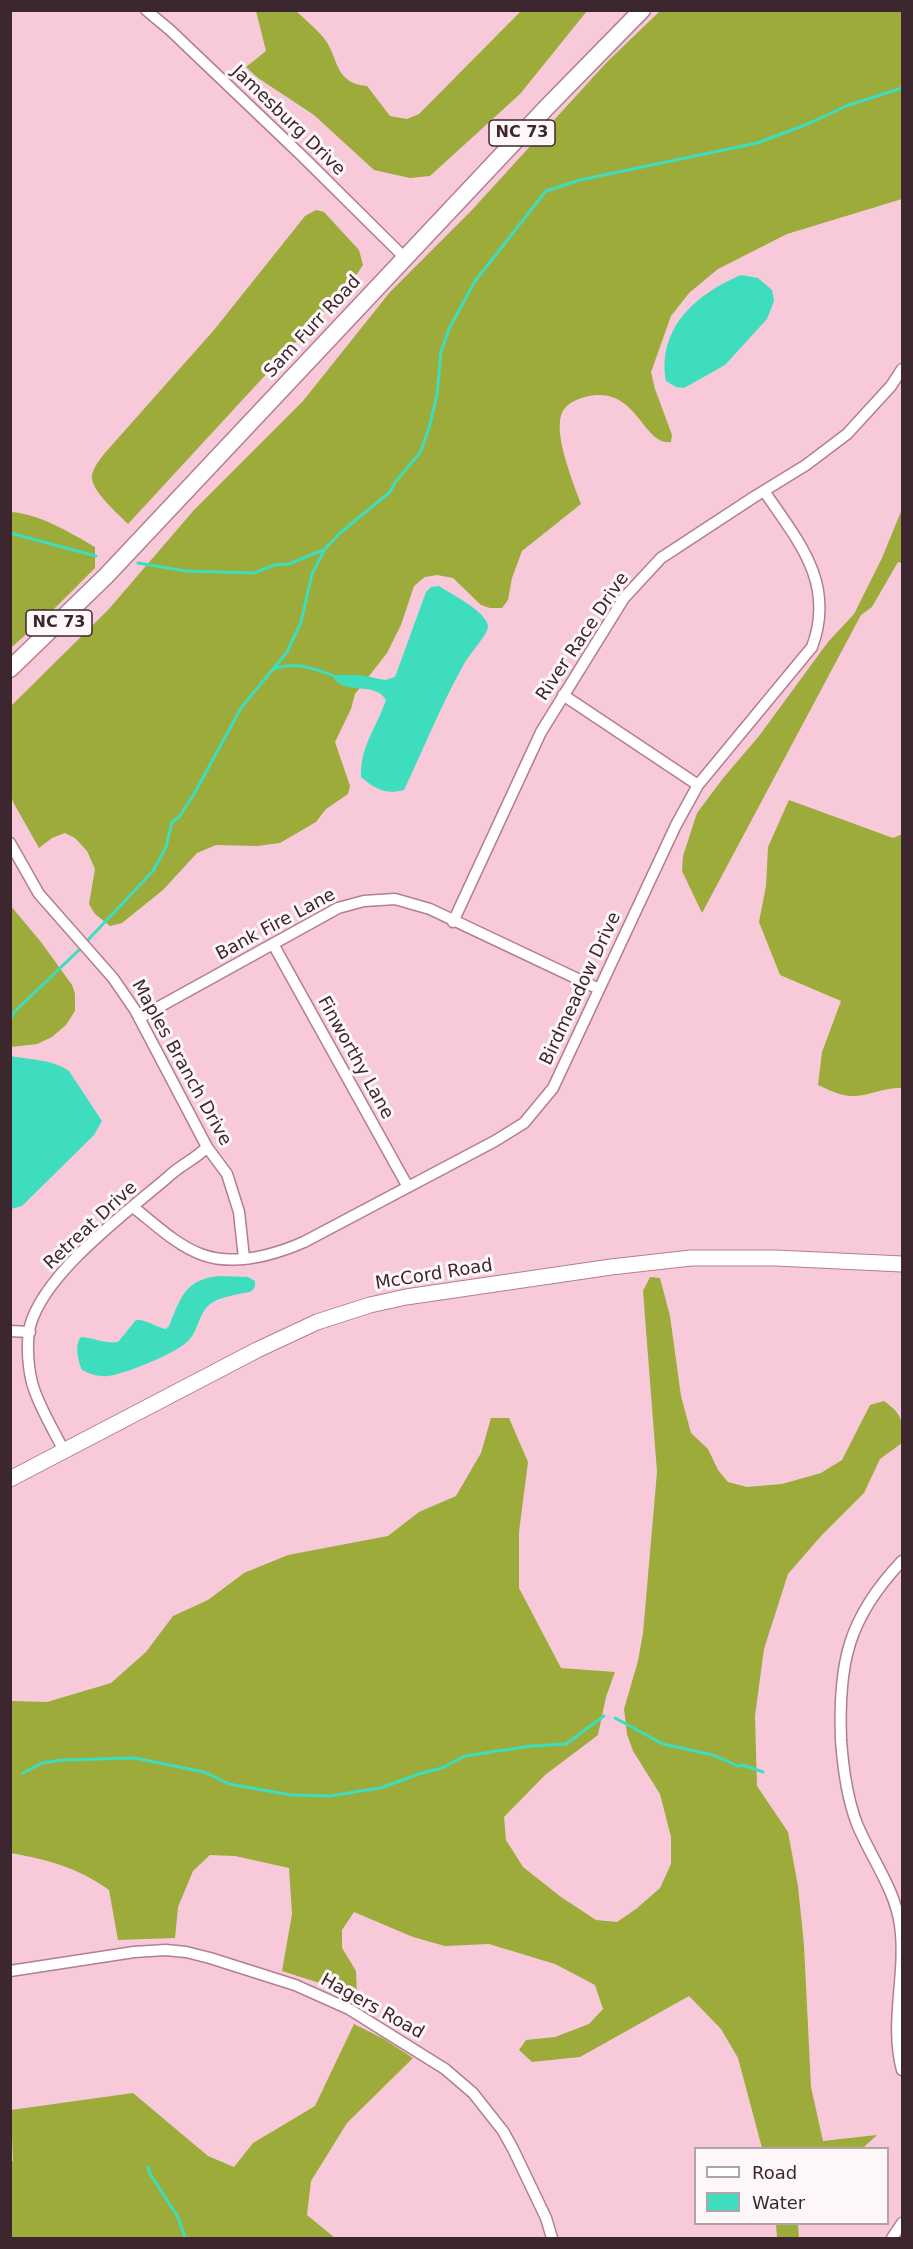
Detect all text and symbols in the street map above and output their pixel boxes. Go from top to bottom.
street label: Jamesburg Drive [227,61,349,181]
road number: NC 73 [489,120,555,146]
street label: Sam Furr Road [260,271,366,383]
street label: River Race Drive [532,569,634,705]
road number: NC 73 [26,610,92,636]
street label: Bank Fire Lane [213,884,339,966]
street label: Birdmeadow Drive [536,909,626,1069]
street label: Maples Branch Drive [126,976,236,1150]
street label: Finworthy Lane [312,993,398,1123]
street label: Retreat Drive [40,1177,142,1275]
street label: McCord Road [374,1255,494,1295]
street label: Hagers Road [317,1970,427,2044]
legend [694,2147,889,2225]
text: Road [752,2162,797,2183]
text: Water [752,2192,805,2213]

